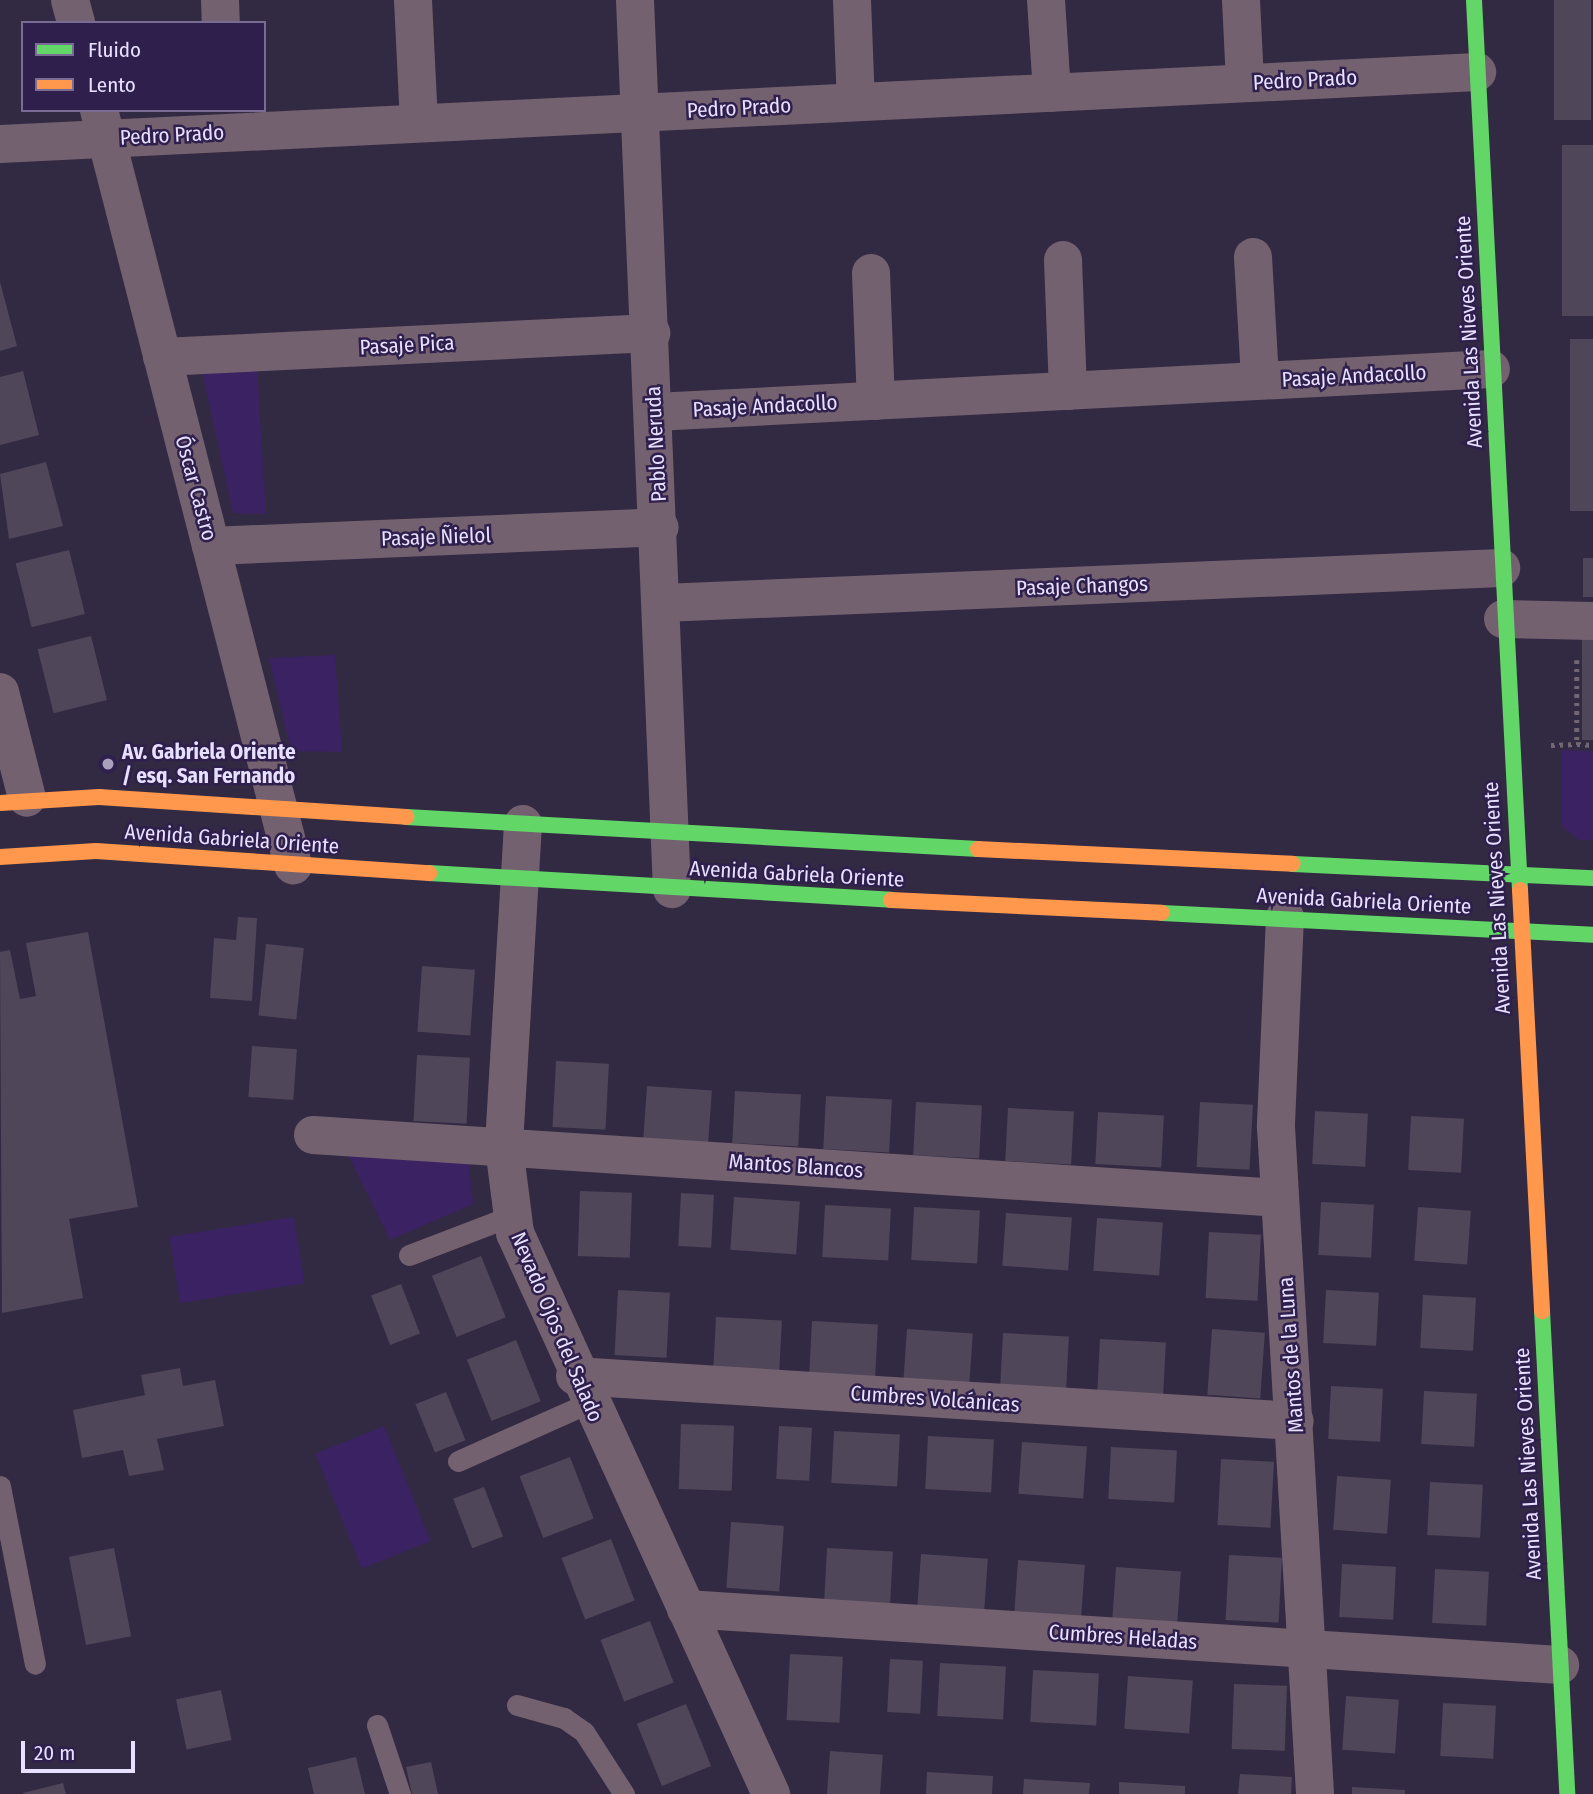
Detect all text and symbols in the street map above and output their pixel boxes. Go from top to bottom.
legend [21,21,266,112]
text: Fluido [88,37,141,63]
street label: Pedro Prado [1252,65,1358,95]
text: Lento [88,72,136,98]
street label: Pedro Prado [686,93,792,123]
street label: Pedro Prado [119,120,225,150]
street label: Avenida Las Nieves Oriente [1450,215,1488,449]
street label: Pasaje Pica [359,330,455,360]
street label: Pasaje Andacollo [1281,360,1427,392]
street label: Pablo Neruda [640,386,672,502]
street label: Pasaje Andacollo [692,390,838,422]
street label: Óscar Castro [170,433,222,543]
street label: Pasaje Ñielol [381,522,491,552]
street label: Pasaje Changos [1016,571,1148,601]
place label: Av. Gabriela Oriente / esq. San Fernando [122,739,296,789]
marker: Av. Gabriela Oriente / esq. San Fernando [100,756,116,772]
street label: Avenida Las Nieves Oriente [1478,781,1516,1015]
street label: Avenida Gabriela Oriente [124,819,340,859]
street label: Avenida Gabriela Oriente [689,856,905,892]
street label: Avenida Gabriela Oriente [1256,883,1472,919]
street label: Mantos Blancos [728,1149,864,1183]
street label: Nevado Ojos del Salado [506,1228,608,1426]
street label: Mantos de la Luna [1273,1276,1309,1434]
street label: Avenida Las Nieves Oriente [1509,1347,1547,1581]
street label: Cumbres Volcánicas [850,1381,1020,1417]
street label: Cumbres Heladas [1048,1619,1198,1655]
scale bar [24,1728,138,1772]
text: 20 m [34,1740,75,1766]

